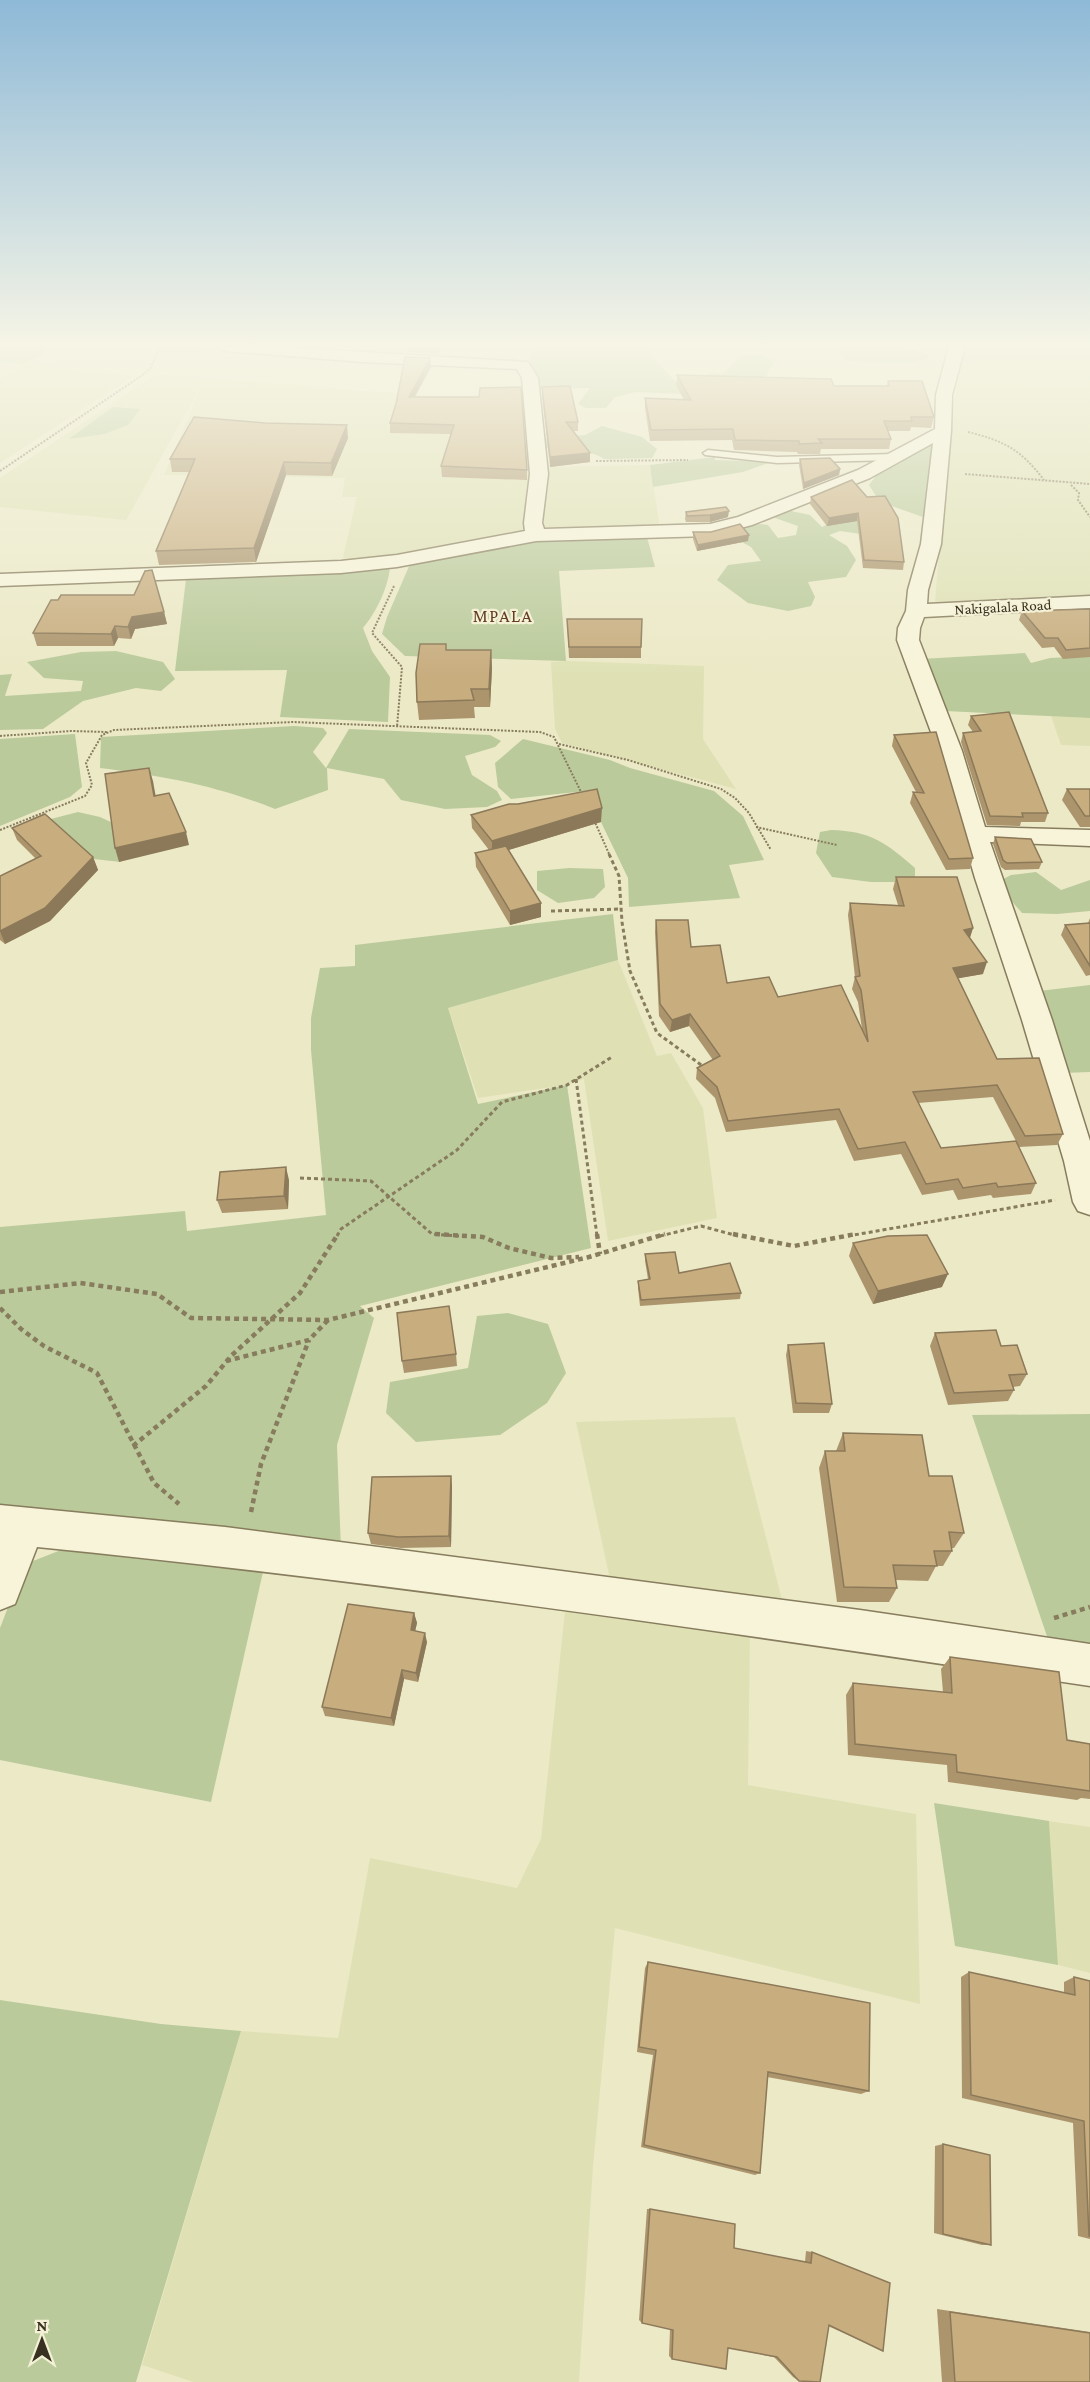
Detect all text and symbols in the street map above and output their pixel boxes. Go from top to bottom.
street label: Nakigalala Road [954,596,1052,619]
district label: MPALA [473,606,533,626]
north arrow [12,2310,72,2370]
text: N [37,2317,48,2334]

